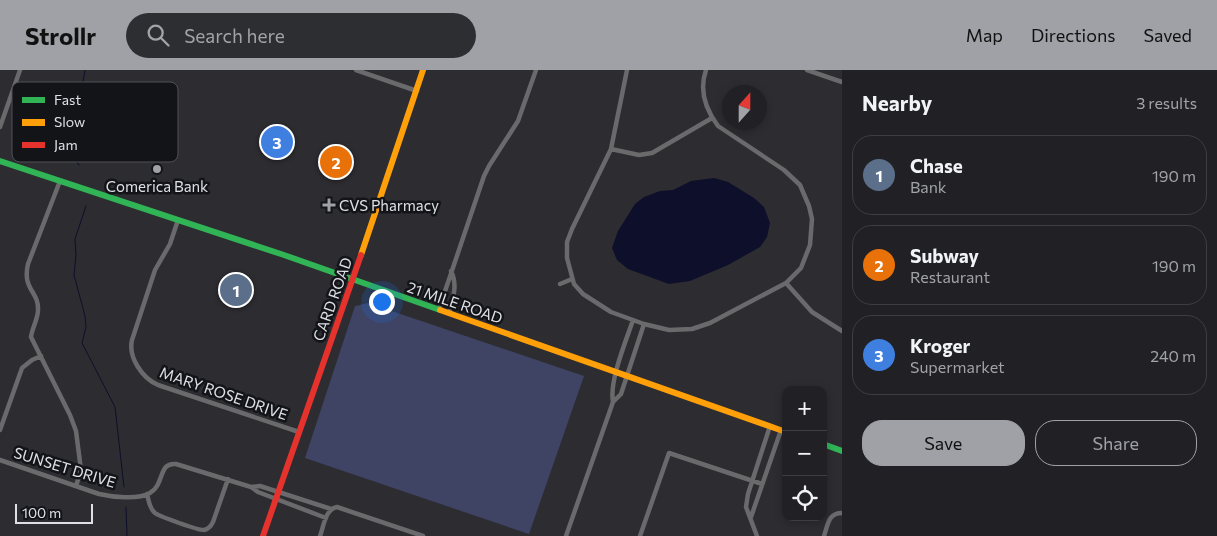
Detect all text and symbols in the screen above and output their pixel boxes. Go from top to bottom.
search box [126,13,476,58]
text: Strollr [25,21,96,50]
icon: search [144,21,172,49]
text: Search here [184,24,285,47]
text: Map [966,24,1003,46]
text: Directions [1031,24,1115,46]
text: Saved [1143,24,1192,46]
legend [12,82,178,162]
north arrow [722,85,767,130]
text: Nearby [862,90,932,115]
text: Fast [54,91,81,108]
text: 3 results [1136,93,1197,112]
text: Slow [54,113,85,130]
pin: 3 [261,123,293,161]
text: Jam [54,136,78,153]
pin: 2 [320,143,352,181]
text: Chase [910,154,963,177]
marker: Comerica Bank [151,163,163,175]
text: 1 [875,166,883,185]
text: 190 m [1152,166,1196,185]
place label: Comerica Bank [106,177,208,195]
text: Bank [910,177,947,196]
place label: CVS Pharmacy [339,196,439,214]
marker: CVS Pharmacy [323,199,335,211]
text: Subway [910,244,979,267]
street label: CARD ROAD [309,255,355,343]
text: 2 [874,256,884,275]
text: 190 m [1152,256,1196,275]
text: Restaurant [910,267,990,286]
pin: 1 [220,271,252,309]
street label: 21 MILE ROAD [405,277,505,327]
your location [369,289,395,315]
text: Kroger [910,334,970,357]
text: 3 [874,346,884,365]
text: 240 m [1150,346,1196,365]
text: Supermarket [910,357,1005,376]
street label: MARY ROSE DRIVE [158,363,290,423]
map controls [782,386,827,521]
button: + [782,386,827,431]
button: Save [862,420,1025,466]
button: Share [1035,420,1197,466]
button: − [782,431,827,476]
street label: SUNSET DRIVE [12,443,118,491]
button: locate [782,476,827,521]
scale bar [15,501,92,524]
text: 100 m [22,504,61,521]

